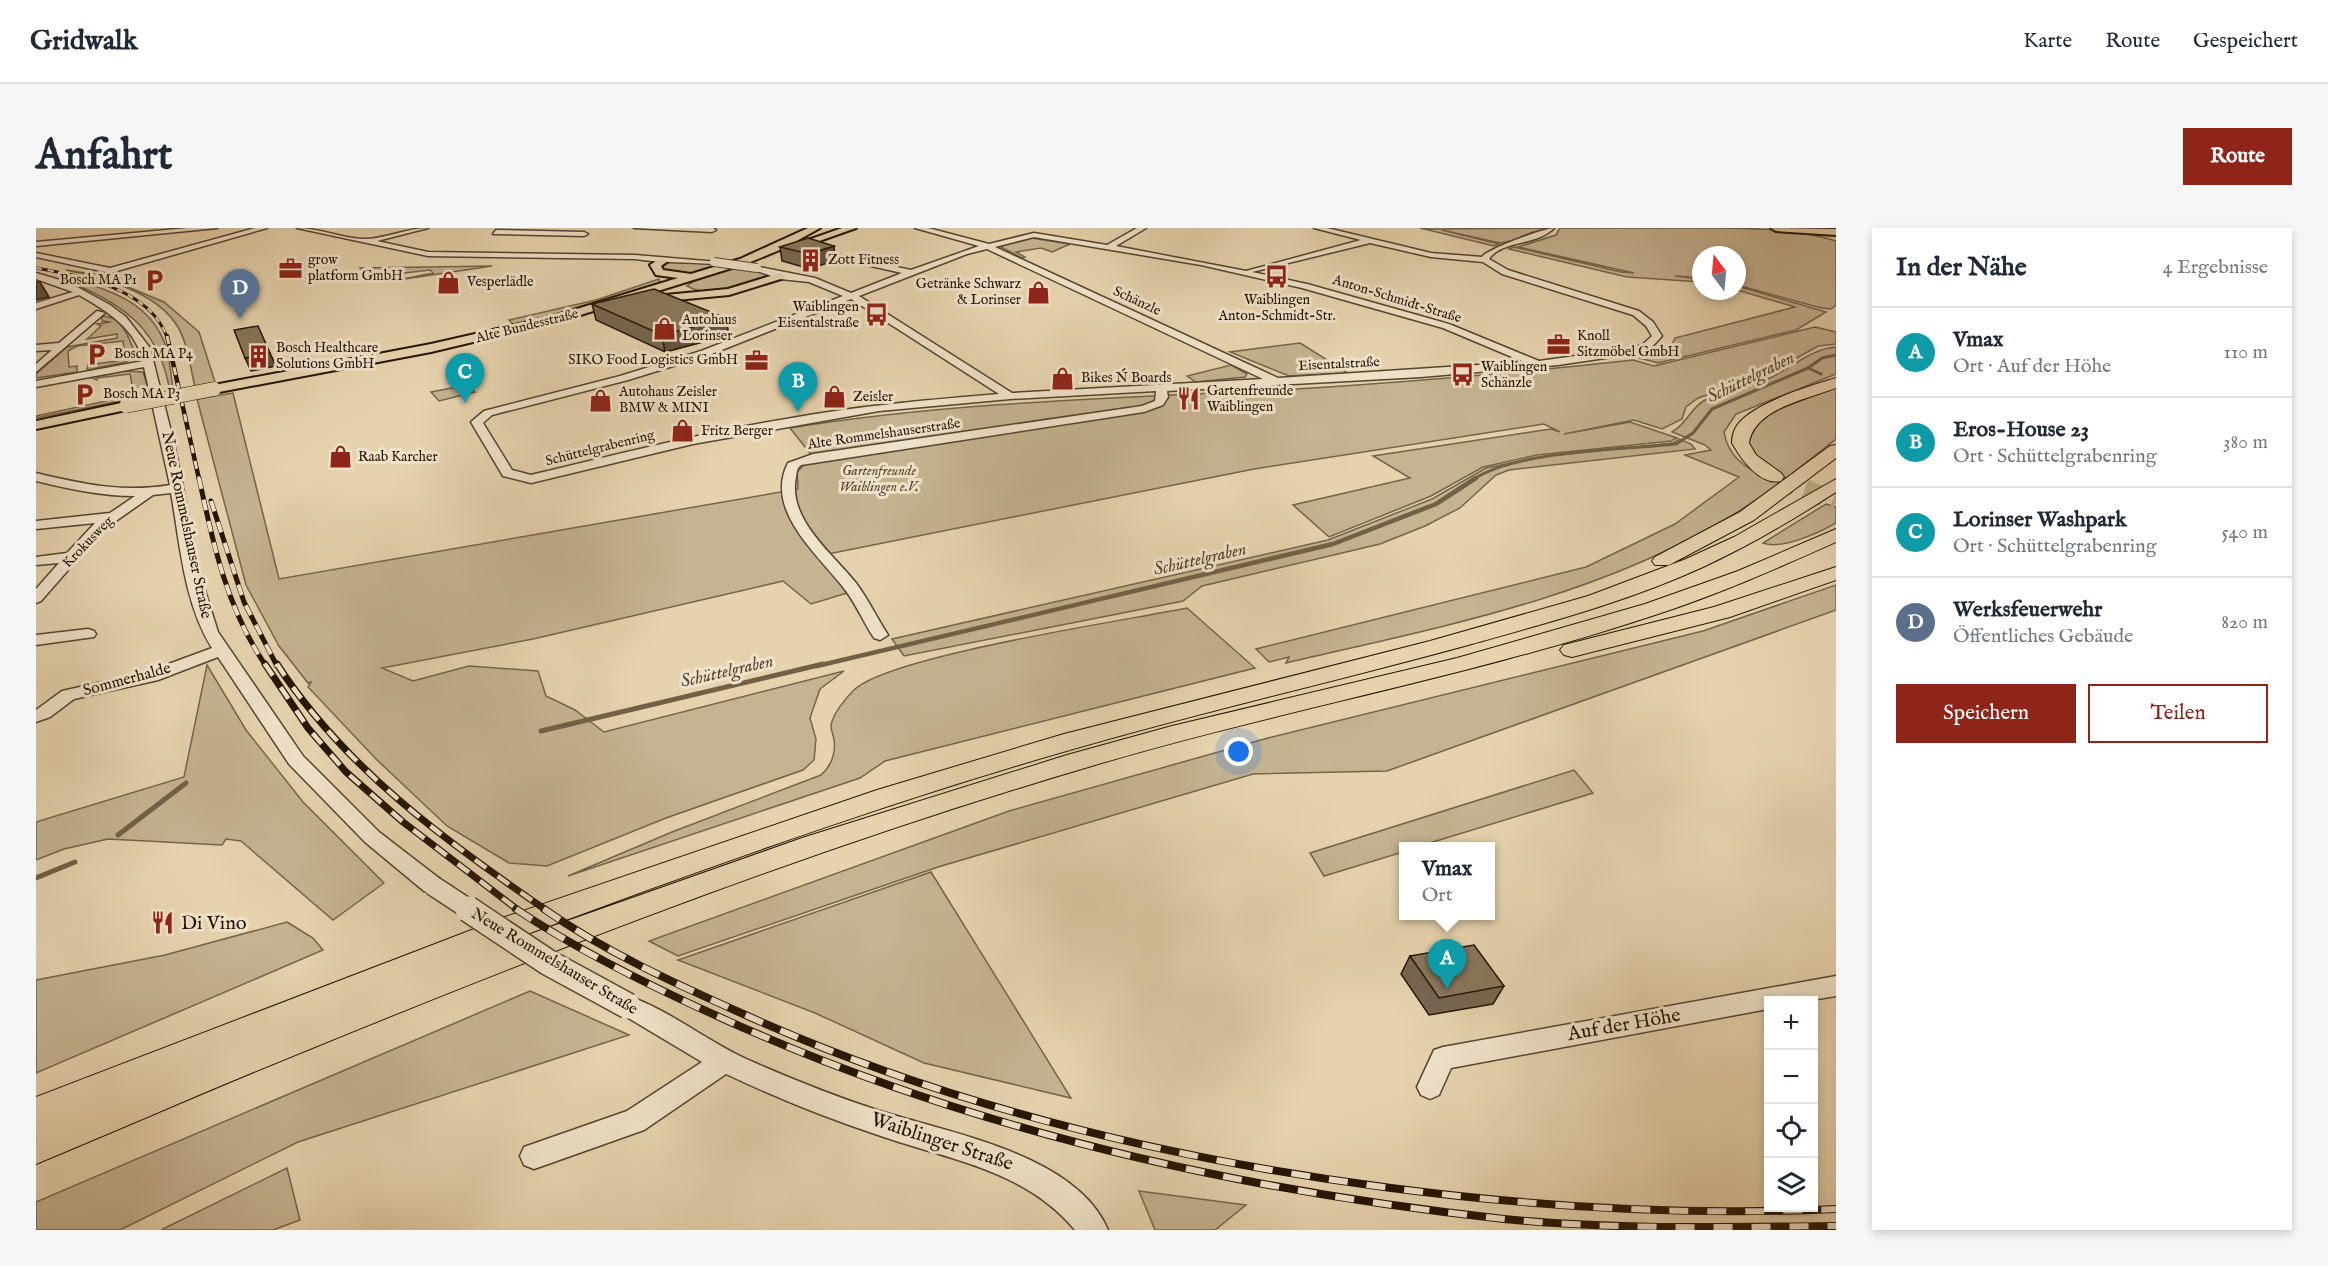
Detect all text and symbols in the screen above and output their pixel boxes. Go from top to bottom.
text: Gridwalk [30,24,138,59]
text: Karte [2023,28,2072,55]
text: Route [2105,28,2160,55]
text: Gespeichert [2193,28,2298,55]
button: Route [2183,128,2292,185]
text: Anfahrt [36,130,172,183]
north arrow [1692,246,1746,300]
building icon: Zott Fitness [797,247,823,273]
place label: grow platform GmbH [308,251,403,285]
place label: Zott Fitness [828,251,899,269]
text: In der Nähe [1896,251,2027,284]
office icon: grow platform GmbH [277,255,303,281]
text: 4 Ergebnisse [2163,255,2268,280]
bus stop icon: Waiblingen Anton-Schmidt-Str. [1264,263,1290,289]
parking icon: Bosch MA P1 [142,267,168,293]
shop icon: Vesperlädle [436,269,462,295]
pin: D [220,270,260,319]
place label: Bosch MA P1 [60,271,137,289]
street label: Anton-Schmidt-Straße [1329,271,1464,327]
place label: Vesperlädle [466,273,534,291]
place label: Getränke Schwarz & Lorinser [916,275,1022,309]
shop icon: Getränke Schwarz & Lorinser [1026,279,1052,305]
street label: Schänzle [1110,282,1164,320]
place label: Waiblingen Anton-Schmidt-Str. [1218,291,1335,325]
place label: Waiblingen Eisentalstraße [778,298,860,332]
bus stop icon: Waiblingen Eisentalstraße [864,302,890,328]
street label: Alte Bundesstraße [473,304,581,348]
place label: Autohaus Lorinser [681,311,737,345]
shop icon: Autohaus Lorinser [651,315,677,341]
text: Vmax [1953,326,2003,354]
place label: Knoll Sitzmöbel GmbH [1577,327,1679,361]
office icon: Knoll Sitzmöbel GmbH [1546,331,1572,357]
place label: Bosch Healthcare Solutions GmbH [276,339,379,373]
text: A [1909,340,1922,365]
text: 110 m [2224,340,2268,365]
parking icon: Bosch MA P4 [83,341,109,367]
building icon: Bosch Healthcare Solutions GmbH [245,343,271,369]
place label: Bosch MA P4 [114,345,193,363]
office icon: SIKO Food Logistics GmbH [743,347,769,373]
water label: Schüttelgraben [1703,347,1799,409]
place label: SIKO Food Logistics GmbH [568,351,738,369]
street label: Eisentalstraße [1298,353,1381,375]
pin: C [446,354,484,403]
text: Ort · Auf der Höhe [1953,354,2111,379]
place label: Waiblingen Schänzle [1481,358,1548,392]
pin: B [778,362,818,412]
bus stop icon: Waiblingen Schänzle [1450,362,1476,388]
shop icon: Bikes Ń Boards [1050,365,1076,391]
place label: Bikes Ń Boards [1081,368,1171,387]
parking icon: Bosch MA P3 [72,381,98,407]
place label: Gartenfreunde Waiblingen [1207,382,1294,416]
place label: Autohaus Zeisler BMW & MINI [618,383,717,417]
shop icon: Zeisler [822,384,848,410]
place label: Bosch MA P3 [103,385,180,403]
restaurant icon: Gartenfreunde Waiblingen [1176,386,1202,412]
shop icon: Autohaus Zeisler BMW & MINI [588,387,614,413]
place label: Zeisler [853,388,893,406]
street label: Alte Rommelshauserstraße [805,414,962,454]
text: Eros-House 23 [1953,416,2089,444]
shop icon: Fritz Berger [670,418,696,444]
place label: Fritz Berger [701,422,773,440]
street label: Schüttelgrabenring [544,426,657,470]
street label: Neue Rommelshauser Straße [156,430,216,620]
text: B [1909,430,1922,455]
text: 380 m [2223,430,2268,455]
shop icon: Raab Karcher [327,444,353,470]
text: Ort · Schüttelgrabenring [1953,444,2157,469]
place label: Raab Karcher [358,448,438,466]
park label: Gartenfreunde Waiblingen e.V. [839,462,920,497]
text: Lorinser Washpark [1953,506,2127,534]
street label: Krokusweg [59,512,118,572]
text: C [1908,520,1923,545]
text: 540 m [2221,520,2268,545]
text: Ort · Schüttelgrabenring [1953,534,2157,559]
water label: Schüttelgraben [1151,538,1249,582]
text: Werksfeuerwehr [1953,596,2102,624]
text: D [1907,610,1924,635]
text: 820 m [2221,610,2268,635]
text: Öffentliches Gebäude [1953,624,2133,649]
water label: Schüttelgraben [678,650,776,694]
street label: Sommerhalde [81,659,173,701]
button: Speichern [1896,684,2076,743]
button: Teilen [2088,684,2268,743]
your location [1224,737,1253,766]
popup [1399,842,1495,920]
text: Vmax [1422,855,1472,883]
text: Ort [1422,883,1453,908]
street label: Neue Rommelshauser Straße [467,904,641,1020]
restaurant icon: Di Vino [150,910,176,936]
place label: Di Vino [181,911,247,936]
pin: A [1428,940,1466,989]
map controls [1764,996,1818,1212]
button: + [1764,996,1818,1050]
street label: Auf der Höhe [1565,1003,1682,1047]
button: − [1764,1050,1818,1104]
button: locate [1764,1104,1818,1158]
street label: Waiblinger Straße [868,1107,1016,1177]
button: layers [1764,1158,1818,1212]

